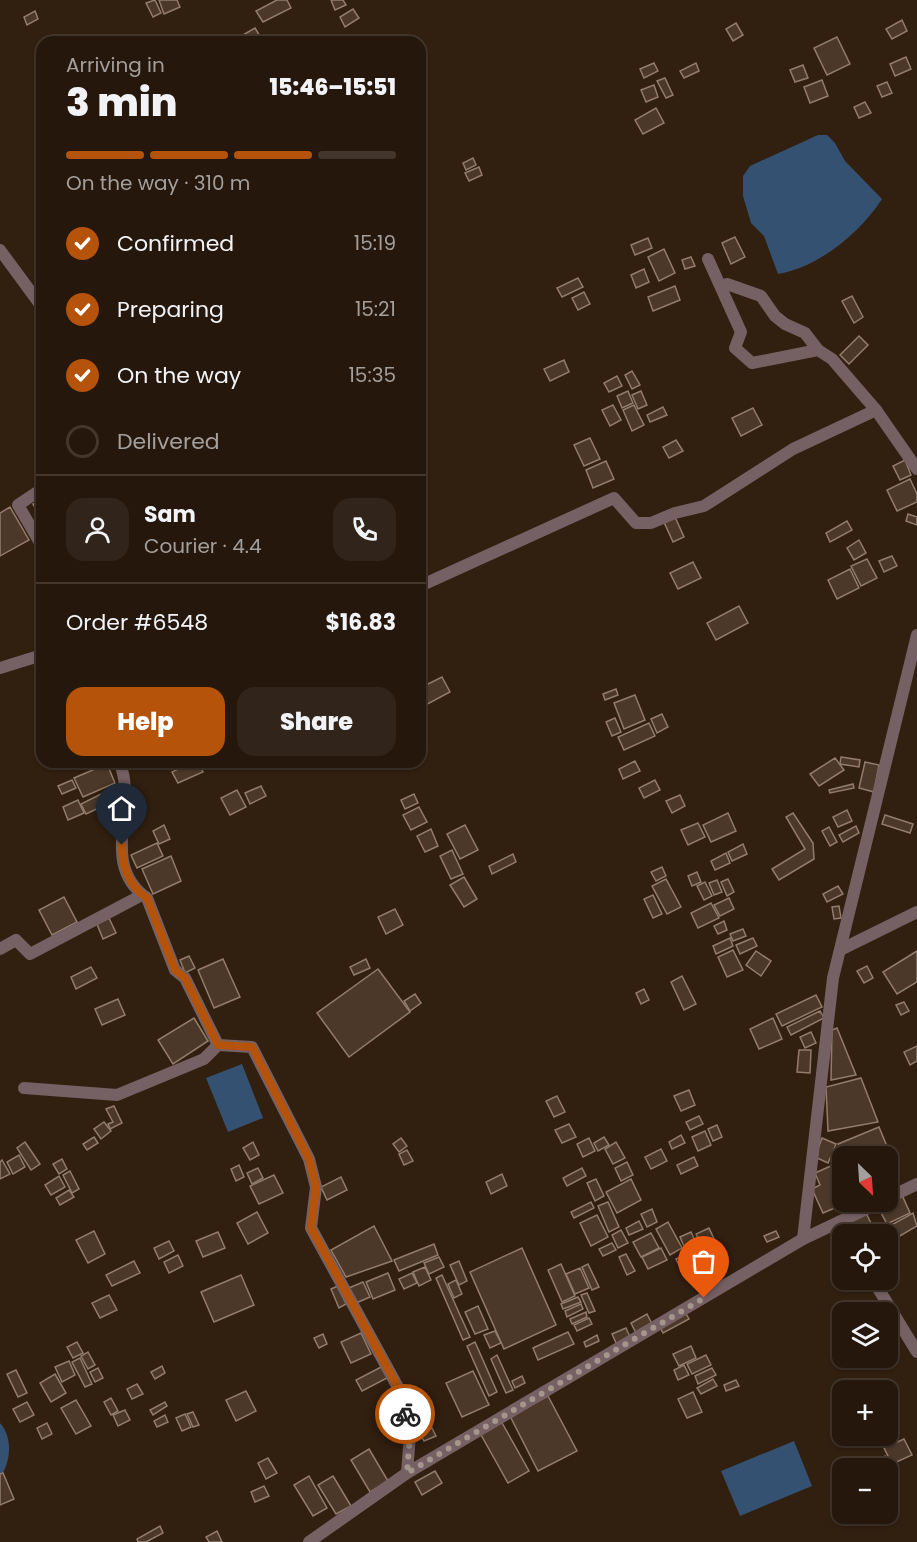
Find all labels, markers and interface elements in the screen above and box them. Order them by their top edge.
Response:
text: Arriving in [66,51,165,79]
text: 15:46–15:51 [270,72,396,103]
text: 3 min [66,75,178,130]
text: On the way · 310 m [66,169,250,197]
icon: check [66,227,99,260]
text: Confirmed [117,228,234,259]
text: 15:19 [354,229,396,257]
icon: check [66,293,99,326]
text: Preparing [117,294,224,325]
text: 15:21 [355,295,396,323]
icon: check [66,359,99,392]
text: On the way [117,360,241,391]
text: 15:35 [348,361,396,389]
text: Delivered [117,426,220,457]
button: person [66,498,129,561]
button: phone [333,498,396,561]
text: Sam [144,499,196,530]
text: Courier · 4.4 [144,532,262,560]
text: Order #6548 [66,607,208,638]
text: $16.83 [325,607,396,638]
button: Help [66,687,225,756]
button: Share [237,687,396,756]
pin [96,783,147,845]
icon: home [105,792,138,825]
north arrow [832,1146,898,1212]
map controls [832,1146,898,1524]
button: locate [832,1224,898,1290]
pin [678,1236,729,1298]
icon: bag [687,1245,720,1278]
button: layers [832,1302,898,1368]
button: + [832,1380,898,1446]
courier [375,1384,435,1444]
icon: bike [389,1398,422,1431]
button: − [832,1458,898,1524]

